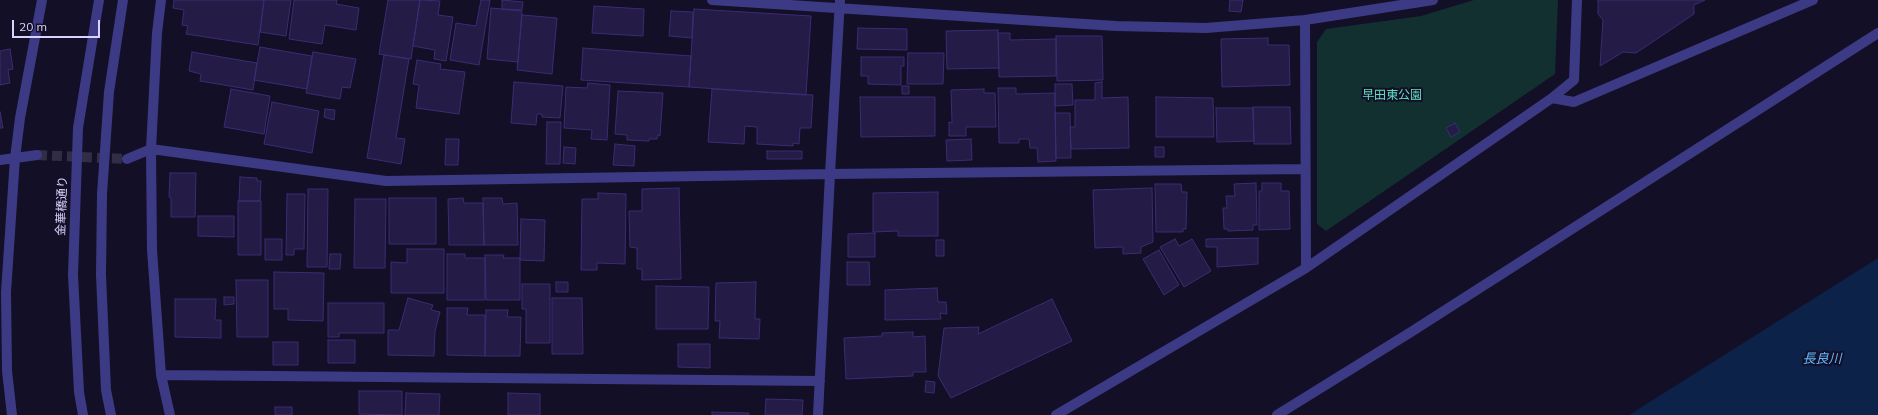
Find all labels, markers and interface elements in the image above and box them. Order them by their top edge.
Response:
scale bar [14,12,102,38]
text: 20 m [19,19,47,34]
park label: 早田東公園 [1362,88,1422,102]
street label: 金華橋通り [54,176,70,236]
water label: 長良川 [1803,351,1841,367]

